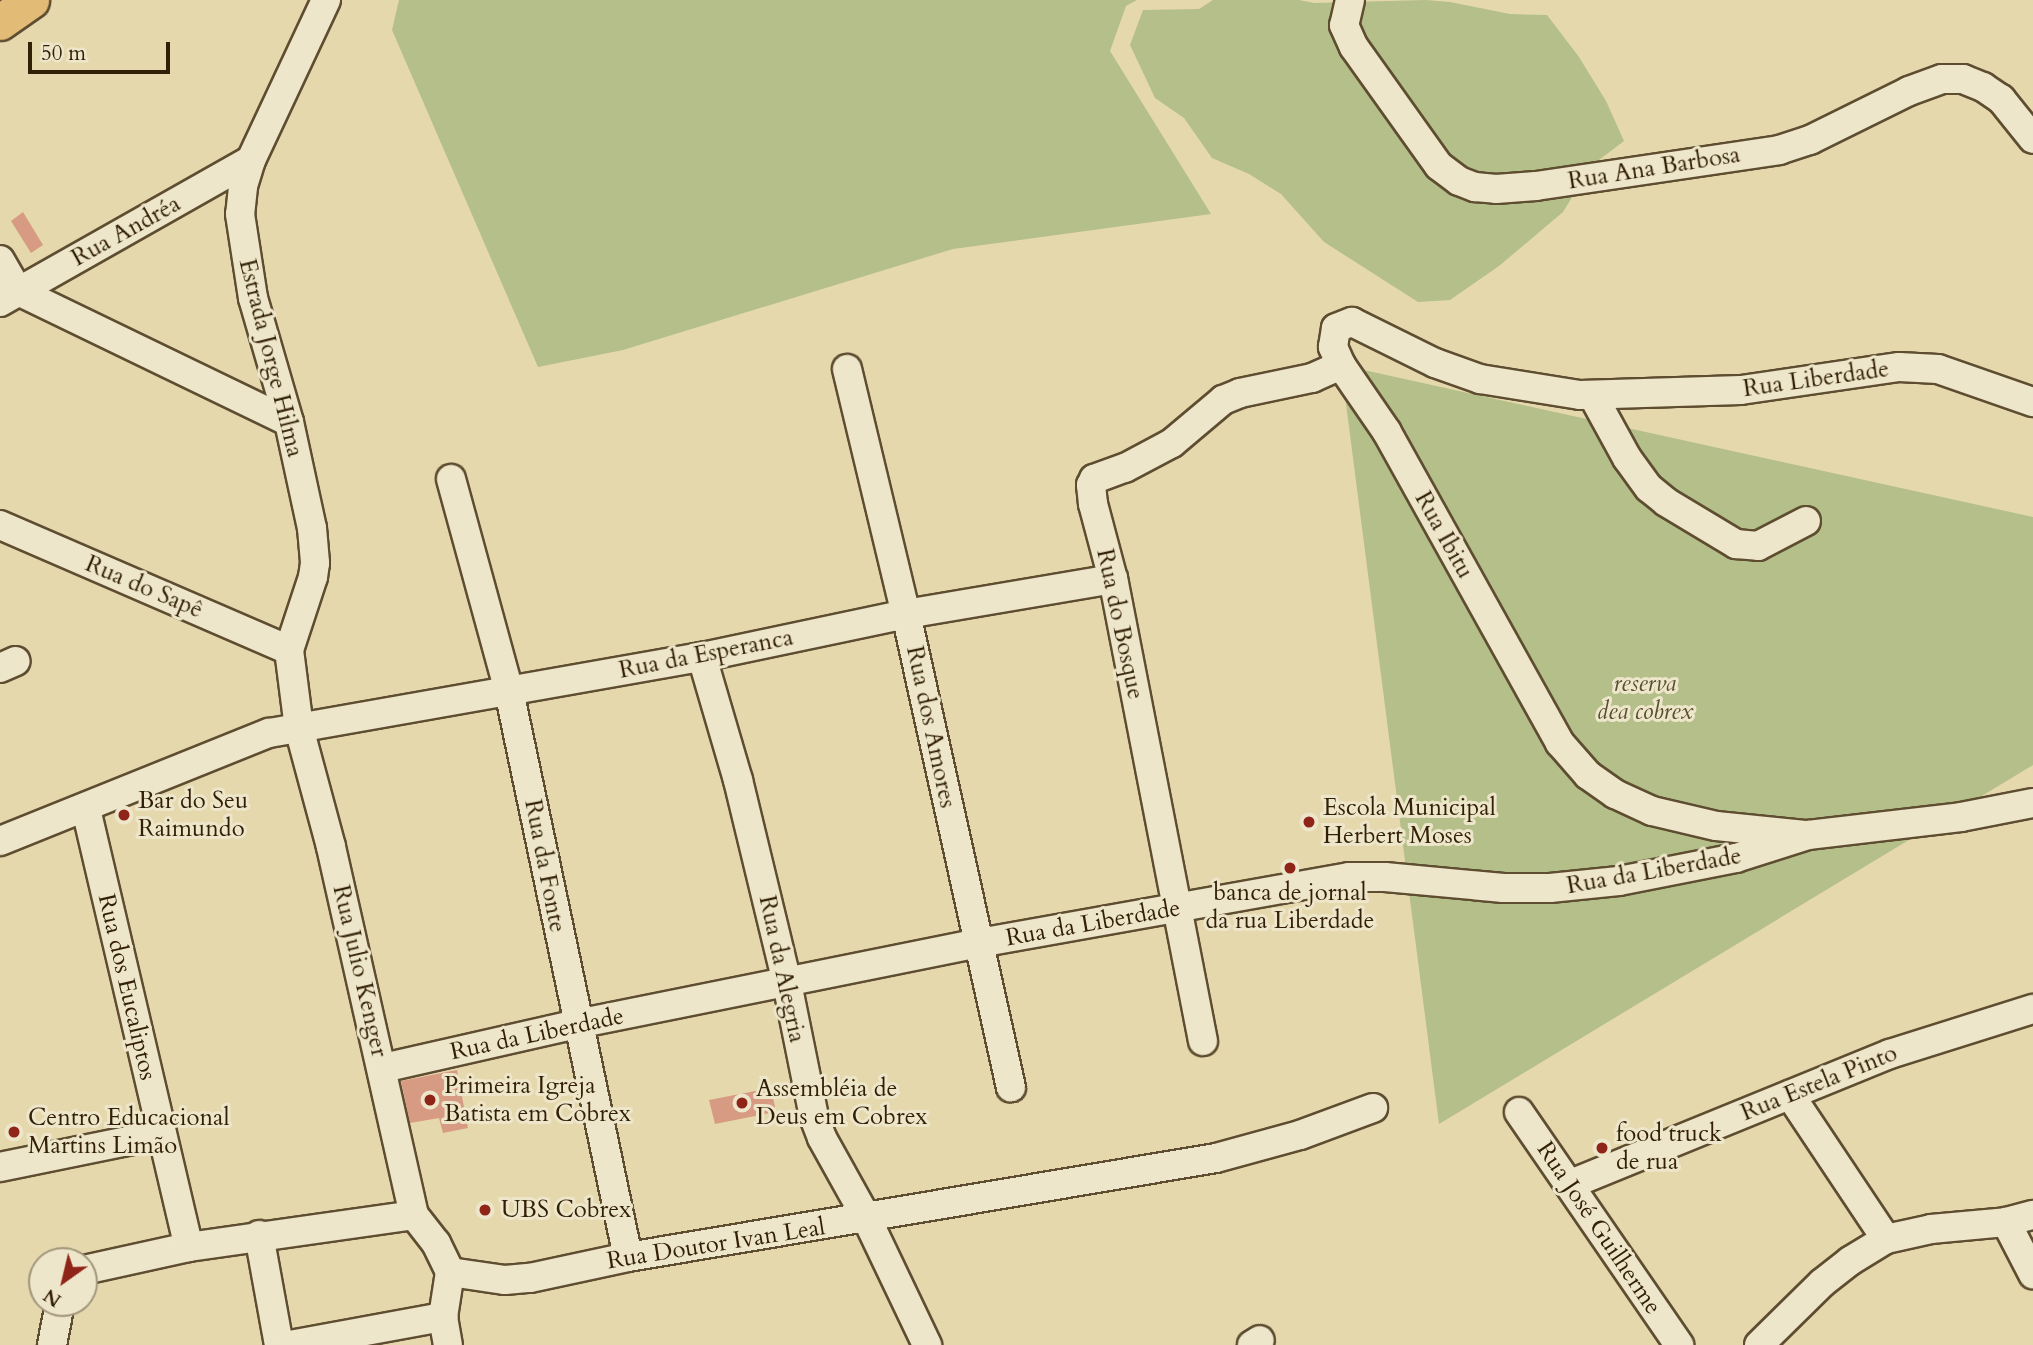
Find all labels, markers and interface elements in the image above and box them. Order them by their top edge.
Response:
scale bar [32,28,173,72]
text: 50 m [41,39,86,68]
street label: Rua Ana Barbosa [1566,140,1742,196]
street label: Rua Andréa [66,189,186,273]
street label: Estrada Jorge Hilma [232,256,310,460]
street label: Rua Liberdade [1741,354,1891,404]
street label: Rua Ibitu [1408,486,1480,584]
street label: Rua do Bosque [1090,546,1150,702]
street label: Rua do Sapê [81,549,207,625]
street label: Rua da Esperanca [616,623,796,685]
street label: Rua dos Amores [900,643,962,811]
park label: reserva dea cobrex [1597,670,1693,726]
place label: Bar do Seu Raimundo [138,787,248,843]
place label: Escola Municipal Herbert Moses [1323,794,1496,850]
street label: Rua da Fonte [518,797,572,935]
marker: Bar do Seu Raimundo [116,807,132,823]
marker: Escola Municipal Herbert Moses [1301,814,1317,830]
street label: Rua da Liberdade [1564,841,1744,901]
marker: banca de jornal da rua Liberdade [1282,860,1298,876]
place label: banca de jornal da rua Liberdade [1206,879,1374,935]
street label: Rua Julio Kenger [326,882,394,1060]
street label: Rua dos Eucaliptos [92,891,162,1083]
street label: Rua da Alegria [752,893,812,1045]
street label: Rua da Liberdade [1003,893,1183,953]
street label: Rua da Liberdade [448,1002,626,1066]
street label: Rua Estela Pinto [1737,1039,1901,1127]
place label: Primeira Igreja Batista em Cobrex [444,1072,631,1128]
place label: Assembléia de Deus em Cobrex [756,1075,927,1131]
marker: Primeira Igreja Batista em Cobrex [422,1092,438,1108]
marker: Assembléia de Deus em Cobrex [734,1095,750,1111]
place label: Centro Educacional Martins Limão [28,1104,230,1160]
place label: food truck de rua [1616,1120,1722,1176]
marker: Centro Educacional Martins Limão [6,1124,22,1140]
street label: Rua José Guilherme [1531,1136,1667,1320]
marker: food truck de rua [1594,1140,1610,1156]
place label: UBS Cobrex [501,1196,631,1224]
marker: UBS Cobrex [475,1200,495,1220]
street label: Rua Doutor Ivan Leal [605,1213,827,1275]
north arrow [28,1247,98,1317]
text: N [38,1282,66,1313]

